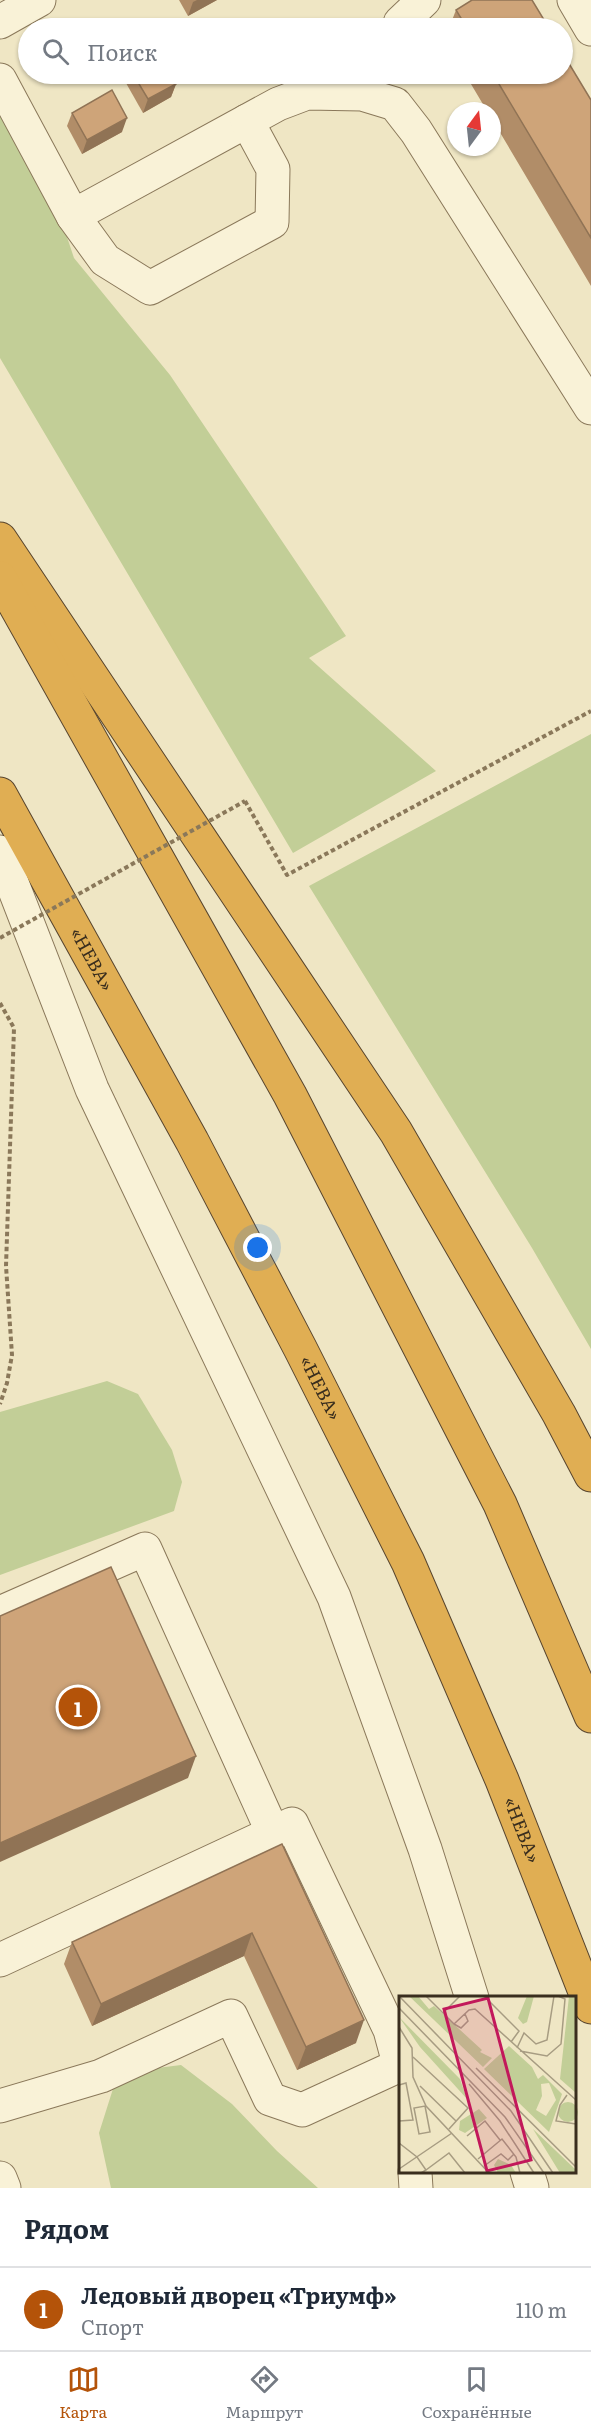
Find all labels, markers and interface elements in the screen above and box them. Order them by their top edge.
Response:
search box [18,18,573,84]
icon: search [39,35,72,68]
text: Поиск [87,35,157,68]
north arrow [447,102,501,156]
street label: «НЕВА» [64,922,121,996]
your location [243,1233,272,1262]
street label: «НЕВА» [294,1350,349,1424]
pin: 1 [58,1684,98,1730]
street label: «НЕВА» [498,1792,548,1867]
inset map [399,1996,576,2173]
text: Рядом [24,2208,109,2247]
text: Ледовый дворец «Триумф» [81,2278,396,2311]
text: 1 [39,2294,48,2324]
text: 110 m [516,2294,567,2324]
text: Спорт [81,2311,144,2341]
tab: Карта [59,2363,107,2423]
tab: Маршрут [226,2363,303,2423]
tab: Сохранённые [422,2363,532,2423]

